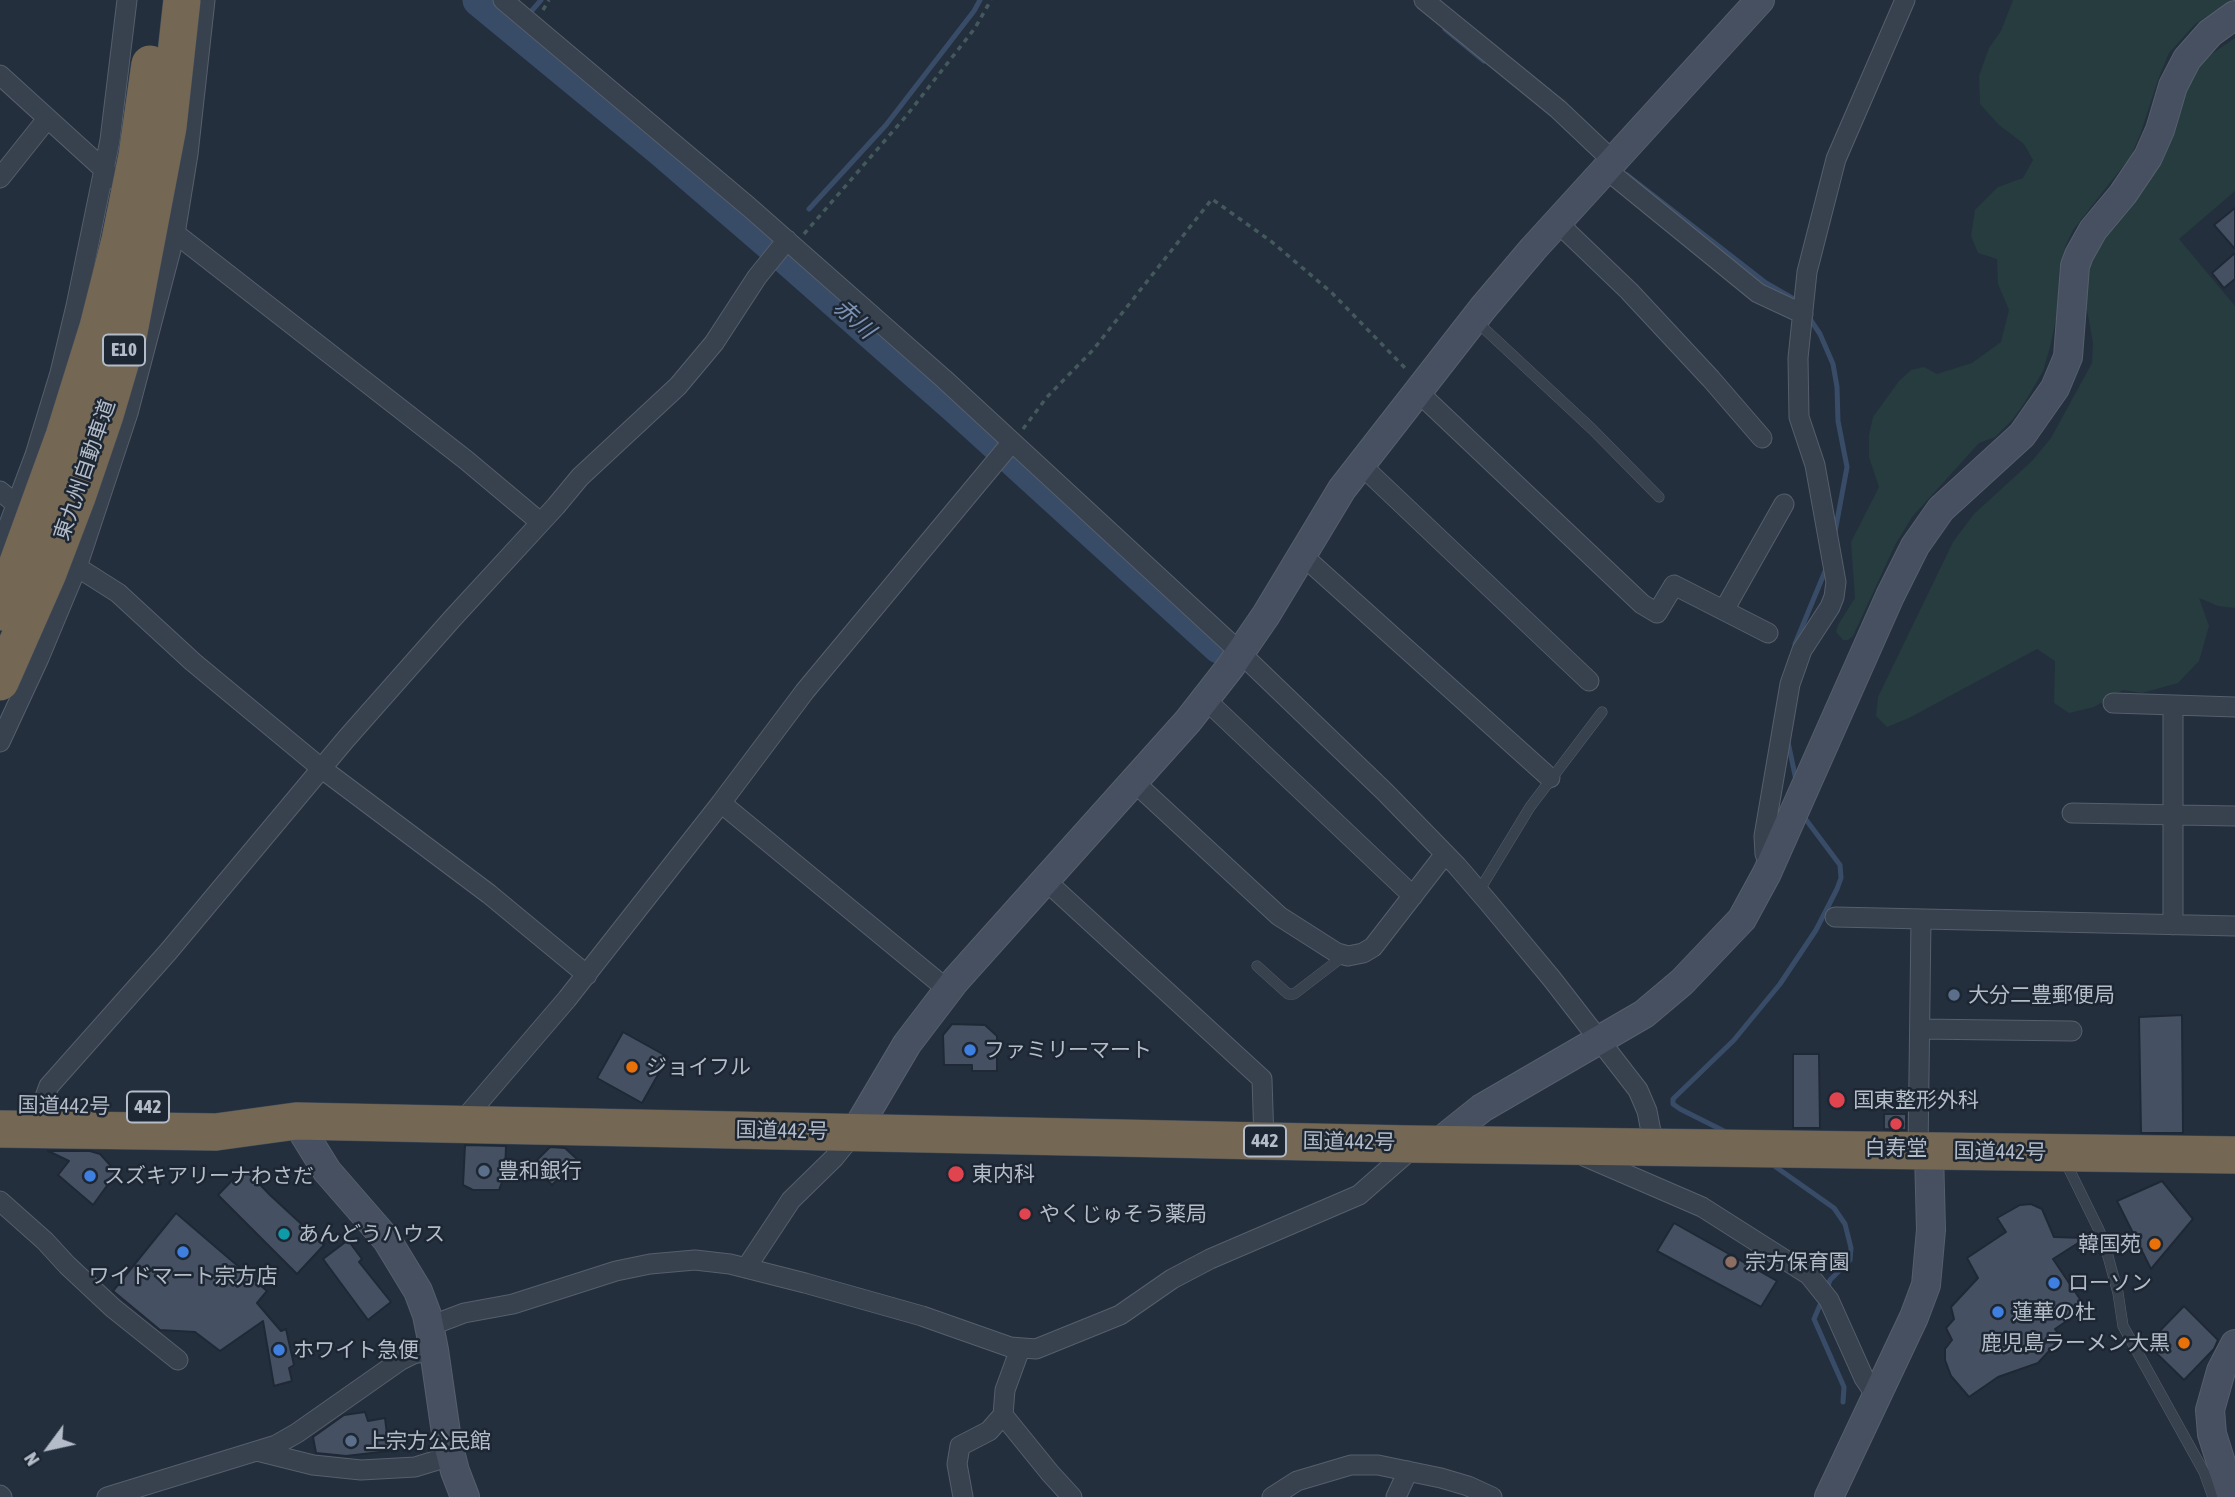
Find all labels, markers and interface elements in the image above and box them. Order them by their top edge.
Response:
water label: 赤川 [828,293,880,345]
road number: E10 [103,334,145,366]
street label: 東九州自動車道 [49,396,121,544]
place label: 大分二豊郵便局 [1968,982,2115,1008]
marker: 大分二豊郵便局 [1946,987,1962,1003]
place label: ファミリーマート [984,1037,1152,1063]
marker: ファミリーマート [962,1042,978,1058]
place label: ジョイフル [646,1054,751,1080]
marker: ジョイフル [624,1059,640,1075]
place label: 国東整形外科 [1853,1087,1979,1113]
marker: 国東整形外科 [1827,1090,1847,1110]
road number: 442 [127,1092,169,1122]
street label: 国道442号 [17,1093,111,1119]
marker: 白寿堂 [1888,1116,1904,1132]
street label: 国道442号 [735,1118,829,1144]
road number: 442 [1244,1126,1286,1156]
street label: 国道442号 [1302,1129,1396,1155]
place label: 白寿堂 [1865,1135,1927,1161]
street label: 国道442号 [1953,1139,2047,1165]
place label: 豊和銀行 [498,1158,582,1184]
place label: 東内科 [972,1161,1035,1187]
place label: スズキアリーナわさだ [104,1163,314,1189]
marker: 豊和銀行 [476,1163,492,1179]
marker: 東内科 [946,1164,966,1184]
marker: スズキアリーナわさだ [82,1168,98,1184]
place label: やくじゅそう薬局 [1039,1201,1207,1227]
marker: やくじゅそう薬局 [1017,1206,1033,1222]
place label: あんどうハウス [298,1221,445,1247]
marker: あんどうハウス [276,1226,292,1242]
place label: 韓国苑 [2078,1231,2141,1257]
marker: 韓国苑 [2147,1236,2163,1252]
marker: ワイドマート宗方店 [175,1244,191,1260]
place label: 宗方保育園 [1745,1249,1850,1275]
marker: 宗方保育園 [1723,1254,1739,1270]
place label: ワイドマート宗方店 [89,1263,277,1289]
place label: ローソン [2068,1270,2152,1296]
marker: ローソン [2046,1275,2062,1291]
place label: 蓮華の杜 [2012,1299,2096,1325]
marker: 蓮華の杜 [1990,1304,2006,1320]
place label: 鹿児島ラーメン大黒 [1981,1330,2170,1356]
marker: 鹿児島ラーメン大黒 [2176,1335,2192,1351]
place label: ホワイト急便 [293,1337,419,1363]
marker: ホワイト急便 [271,1342,287,1358]
north arrow [14,1413,84,1483]
place label: 上宗方公民館 [365,1428,491,1454]
marker: 上宗方公民館 [343,1433,359,1449]
text: N [19,1449,44,1470]

